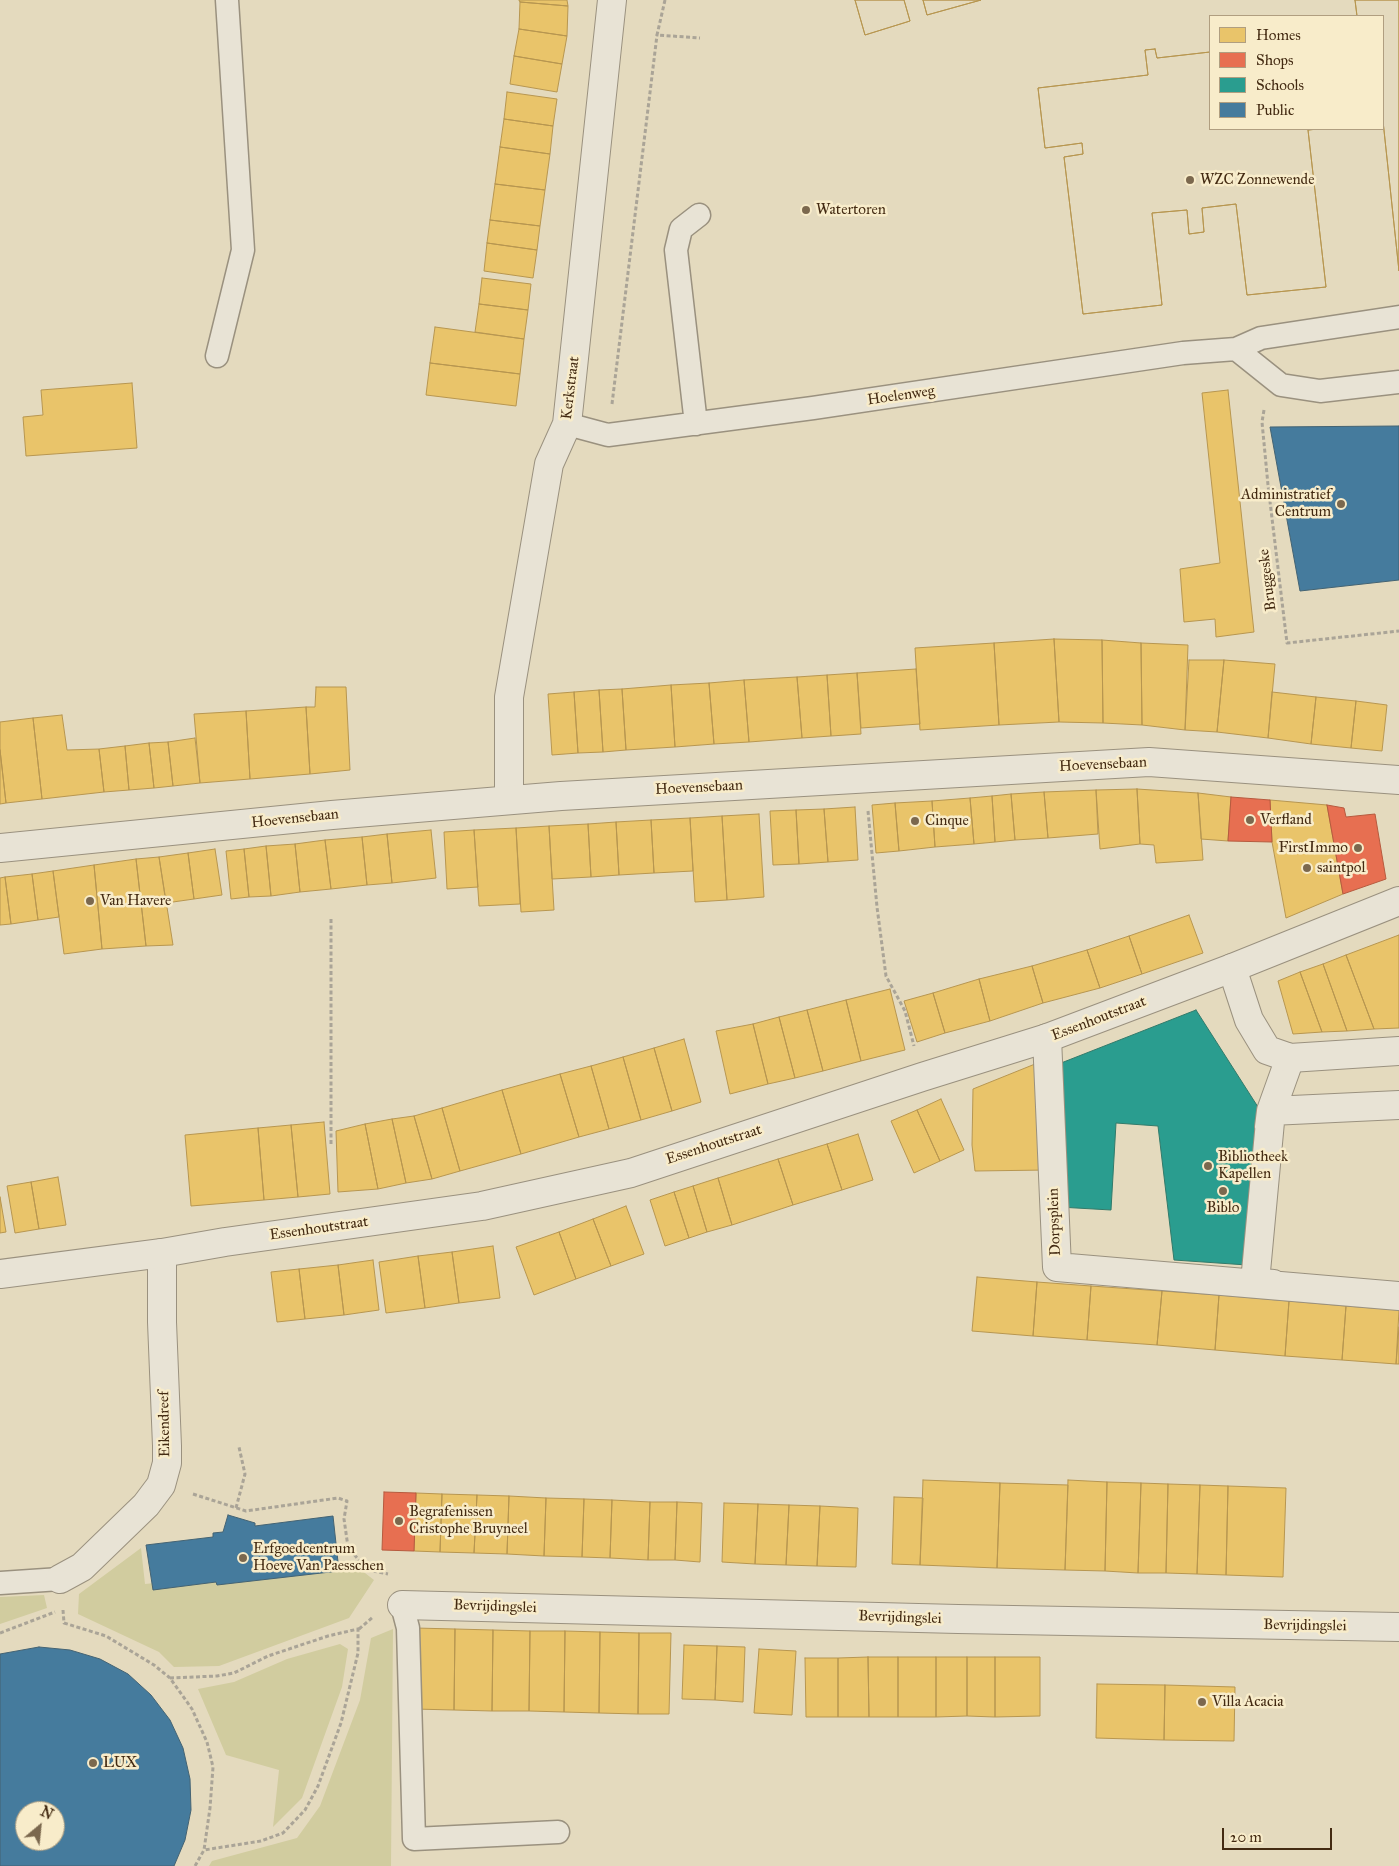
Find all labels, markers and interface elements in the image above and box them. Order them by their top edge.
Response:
legend [1209,15,1384,130]
text: Homes [1256,26,1301,44]
text: Shops [1256,51,1294,69]
text: Schools [1256,76,1304,94]
text: Public [1256,101,1294,119]
place label: WZC Zonnewende [1200,171,1314,189]
marker: WZC Zonnewende [1184,174,1196,186]
place label: Watertoren [816,201,886,219]
marker: Watertoren [800,204,812,216]
street label: Kerkstraat [558,355,584,421]
street label: Hoelenweg [866,382,936,410]
place label: Administratief Centrum [1241,486,1331,521]
marker: Administratief Centrum [1335,498,1347,510]
street label: Bruggeske [1255,548,1281,612]
street label: Hoevensebaan [1059,754,1147,776]
street label: Hoevensebaan [655,777,743,799]
street label: Hoevensebaan [250,805,340,833]
place label: Verfland [1260,811,1312,829]
place label: Cinque [925,812,969,830]
marker: Verfland [1244,814,1256,826]
marker: Cinque [909,815,921,827]
place label: FirstImmo [1278,839,1348,857]
marker: FirstImmo [1352,842,1364,854]
place label: saintpol [1317,859,1365,877]
marker: saintpol [1301,862,1313,874]
place label: Van Havere [100,892,171,910]
marker: Van Havere [84,895,96,907]
street label: Essenhoutstraat [1049,993,1149,1045]
street label: Essenhoutstraat [664,1121,764,1169]
place label: Bibliotheek Kapellen [1218,1148,1288,1183]
marker: Bibliotheek Kapellen [1202,1160,1214,1172]
marker: Biblo [1217,1185,1229,1197]
street label: Dorpsplein [1045,1188,1065,1256]
place label: Biblo [1207,1199,1239,1217]
street label: Essenhoutstraat [268,1213,370,1245]
street label: Eikendreef [155,1391,175,1457]
place label: Begrafenissen Cristophe Bruyneel [409,1503,528,1538]
marker: Begrafenissen Cristophe Bruyneel [393,1515,405,1527]
place label: Erfgoedcentrum Hoeve Van Paesschen [253,1540,384,1575]
marker: Erfgoedcentrum Hoeve Van Paesschen [237,1552,249,1564]
street label: Bevrijdingslei [453,1597,537,1617]
street label: Bevrijdingslei [858,1608,942,1628]
street label: Bevrijdingslei [1263,1616,1347,1636]
place label: Villa Acacia [1212,1693,1284,1711]
marker: Villa Acacia [1196,1696,1208,1708]
place label: LUX [103,1754,137,1772]
marker: LUX [87,1757,99,1769]
north arrow [15,1801,65,1851]
text: N [38,1803,56,1823]
scale bar [1224,1818,1334,1850]
text: 20 m [1230,1828,1262,1846]

